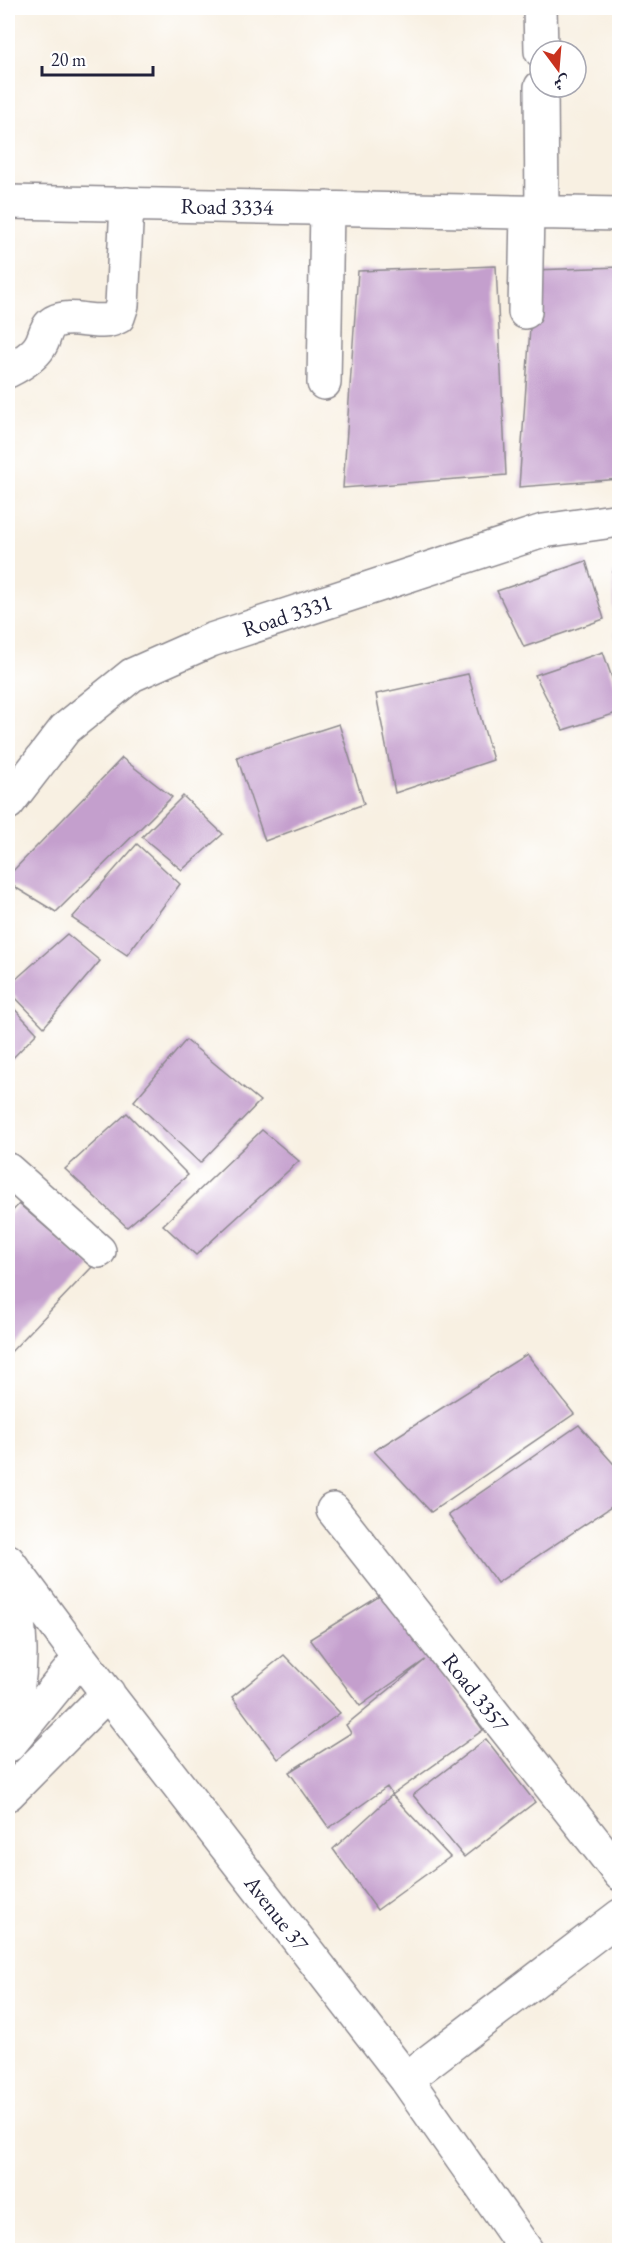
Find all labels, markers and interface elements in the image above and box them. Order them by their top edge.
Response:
scale bar [42,39,153,77]
north arrow [528,39,588,99]
text: 20 m [51,48,86,71]
text: ش [551,71,573,95]
street label: Road 3334 [180,191,274,222]
street label: Road 3331 [239,587,336,644]
street label: Road 3357 [436,1647,516,1738]
street label: Avenue 37 [237,1869,316,1958]

